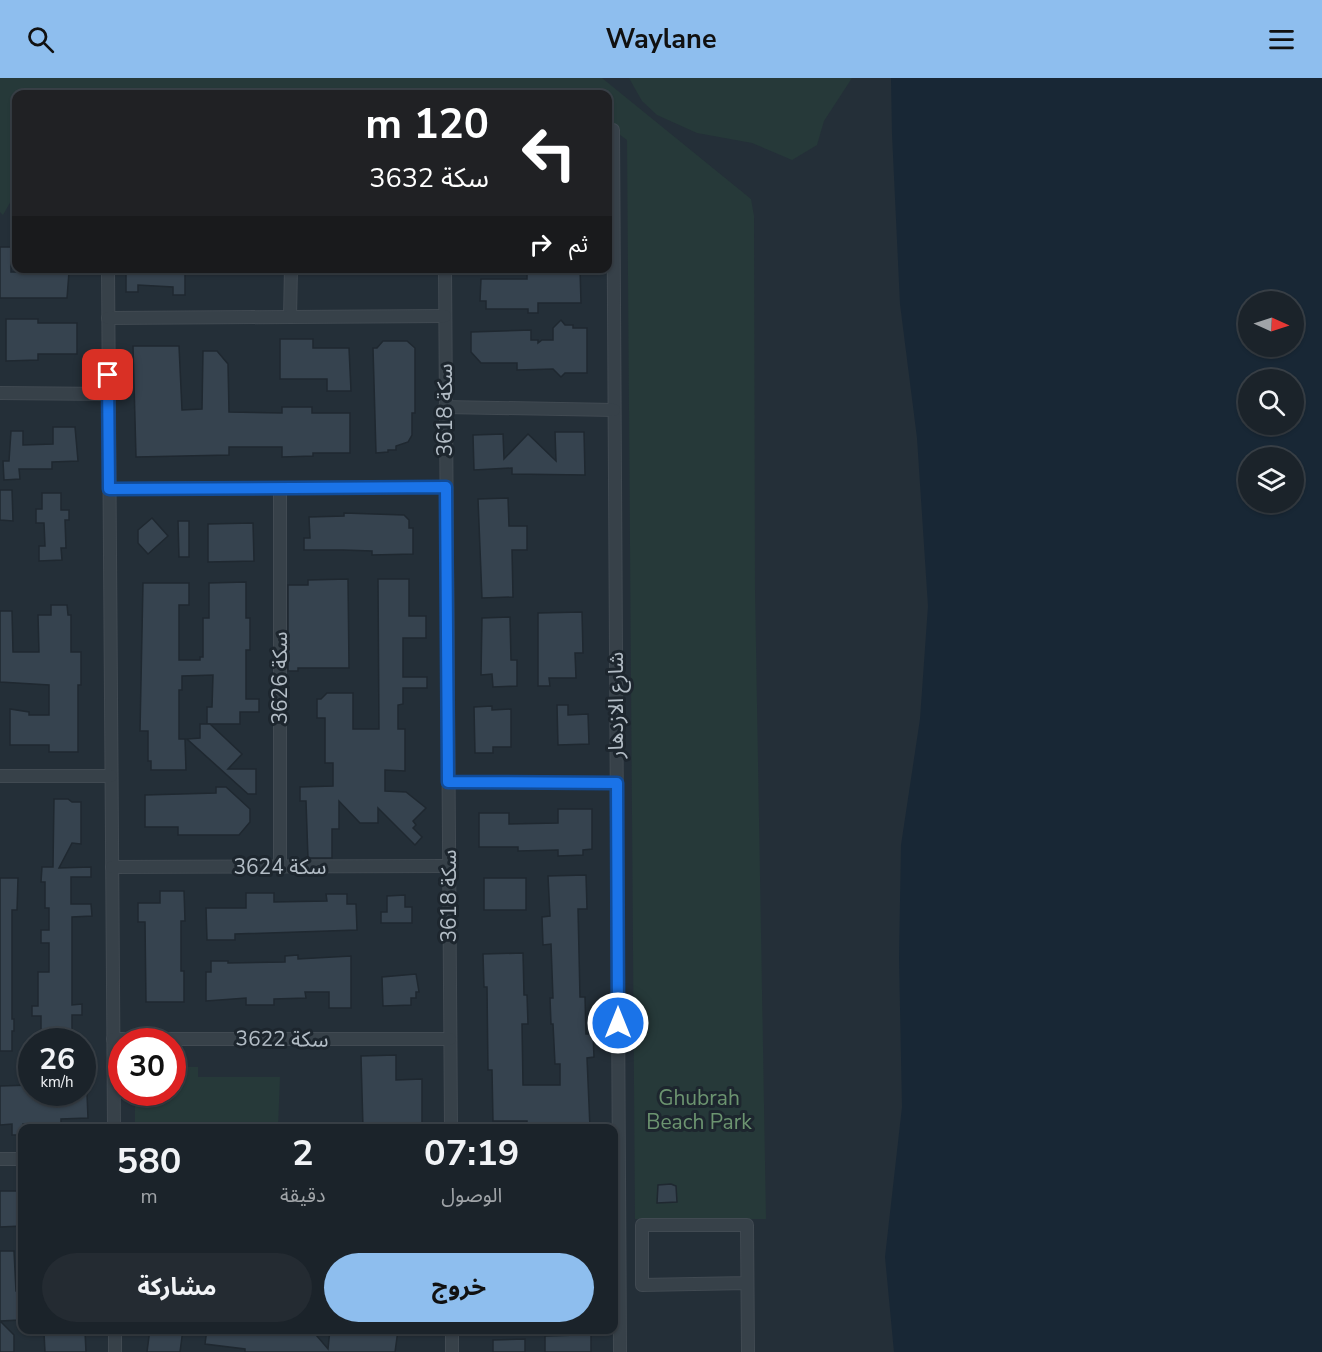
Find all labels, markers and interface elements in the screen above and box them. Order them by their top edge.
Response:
text: Waylane [605,21,717,58]
icon: search [24,23,57,56]
icon: menu [1265,23,1298,56]
text: 120 m [365,96,489,153]
icon: left [510,114,588,192]
text: سكة 3632 [369,160,489,197]
icon: right [524,228,557,261]
text: ثم [569,230,588,260]
north arrow [1238,291,1304,357]
map controls [1238,291,1304,513]
pin [82,349,133,400]
icon: arrive [91,358,124,391]
street label: سكة 3618 [431,363,459,457]
button: search [1238,369,1304,435]
button: layers [1238,447,1304,513]
street label: سكة 3626 [266,631,294,725]
street label: شارع الازدهار [602,652,631,759]
street label: سكة 3618 [435,849,463,943]
street label: سكة 3624 [233,853,327,881]
position arrow [586,991,650,1055]
street label: سكة 3622 [235,1024,329,1054]
speed limit sign: 30 [108,1028,186,1106]
text: 26 [39,1039,75,1080]
text: km/h [40,1072,74,1092]
park label: Ghubrah Beach Park [646,1084,752,1136]
text: 2 [292,1129,314,1178]
text: 07:19 [424,1129,519,1178]
text: 580 [117,1137,181,1186]
text: دقيقة [280,1182,326,1209]
text: الوصول [441,1182,502,1209]
text: m [140,1183,158,1210]
button: مشاركة [42,1253,312,1322]
button: خروج [324,1253,594,1322]

